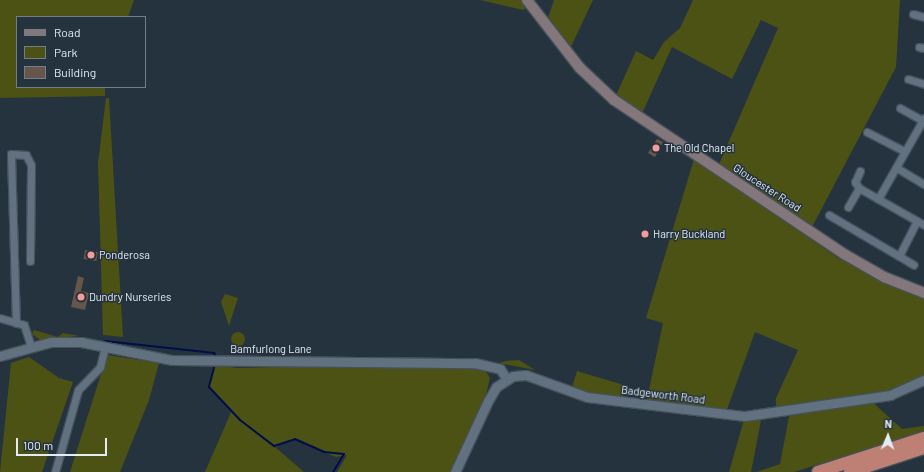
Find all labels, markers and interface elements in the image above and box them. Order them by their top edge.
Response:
legend [16,16,146,88]
text: Road [54,25,81,39]
text: Park [54,45,78,59]
text: Building [54,65,96,79]
place label: The Old Chapel [664,141,734,155]
marker: The Old Chapel [651,143,661,153]
street label: Gloucester Road [731,161,803,215]
place label: Harry Buckland [653,227,725,241]
marker: Harry Buckland [640,229,650,239]
place label: Ponderosa [99,248,150,262]
marker: Ponderosa [86,250,96,260]
place label: Dundry Nurseries [89,290,171,304]
marker: Dundry Nurseries [76,292,86,302]
street label: Bamfurlong Lane [230,342,312,356]
street label: Badgeworth Road [620,383,706,407]
north arrow [868,416,908,456]
text: N [885,417,892,430]
scale bar [18,430,109,456]
text: 100 m [23,438,53,452]

